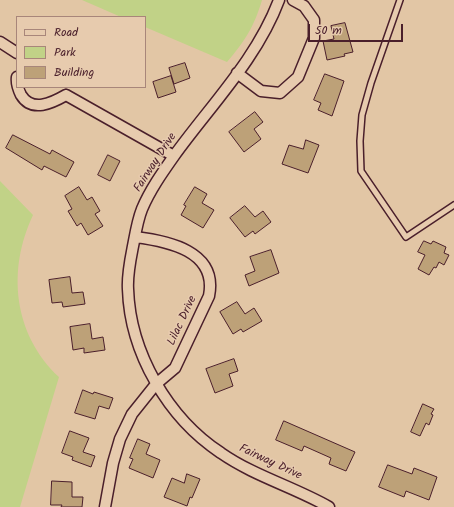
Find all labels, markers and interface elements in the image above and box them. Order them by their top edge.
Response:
legend [16,16,146,88]
scale bar [310,16,405,42]
text: 50 m [315,21,342,40]
text: Road [54,23,78,42]
text: Park [54,43,76,62]
text: Building [54,63,94,82]
street label: Fairway Drive [131,131,181,195]
street label: Lilac Drive [165,294,201,348]
street label: Fairway Drive [236,442,304,484]

